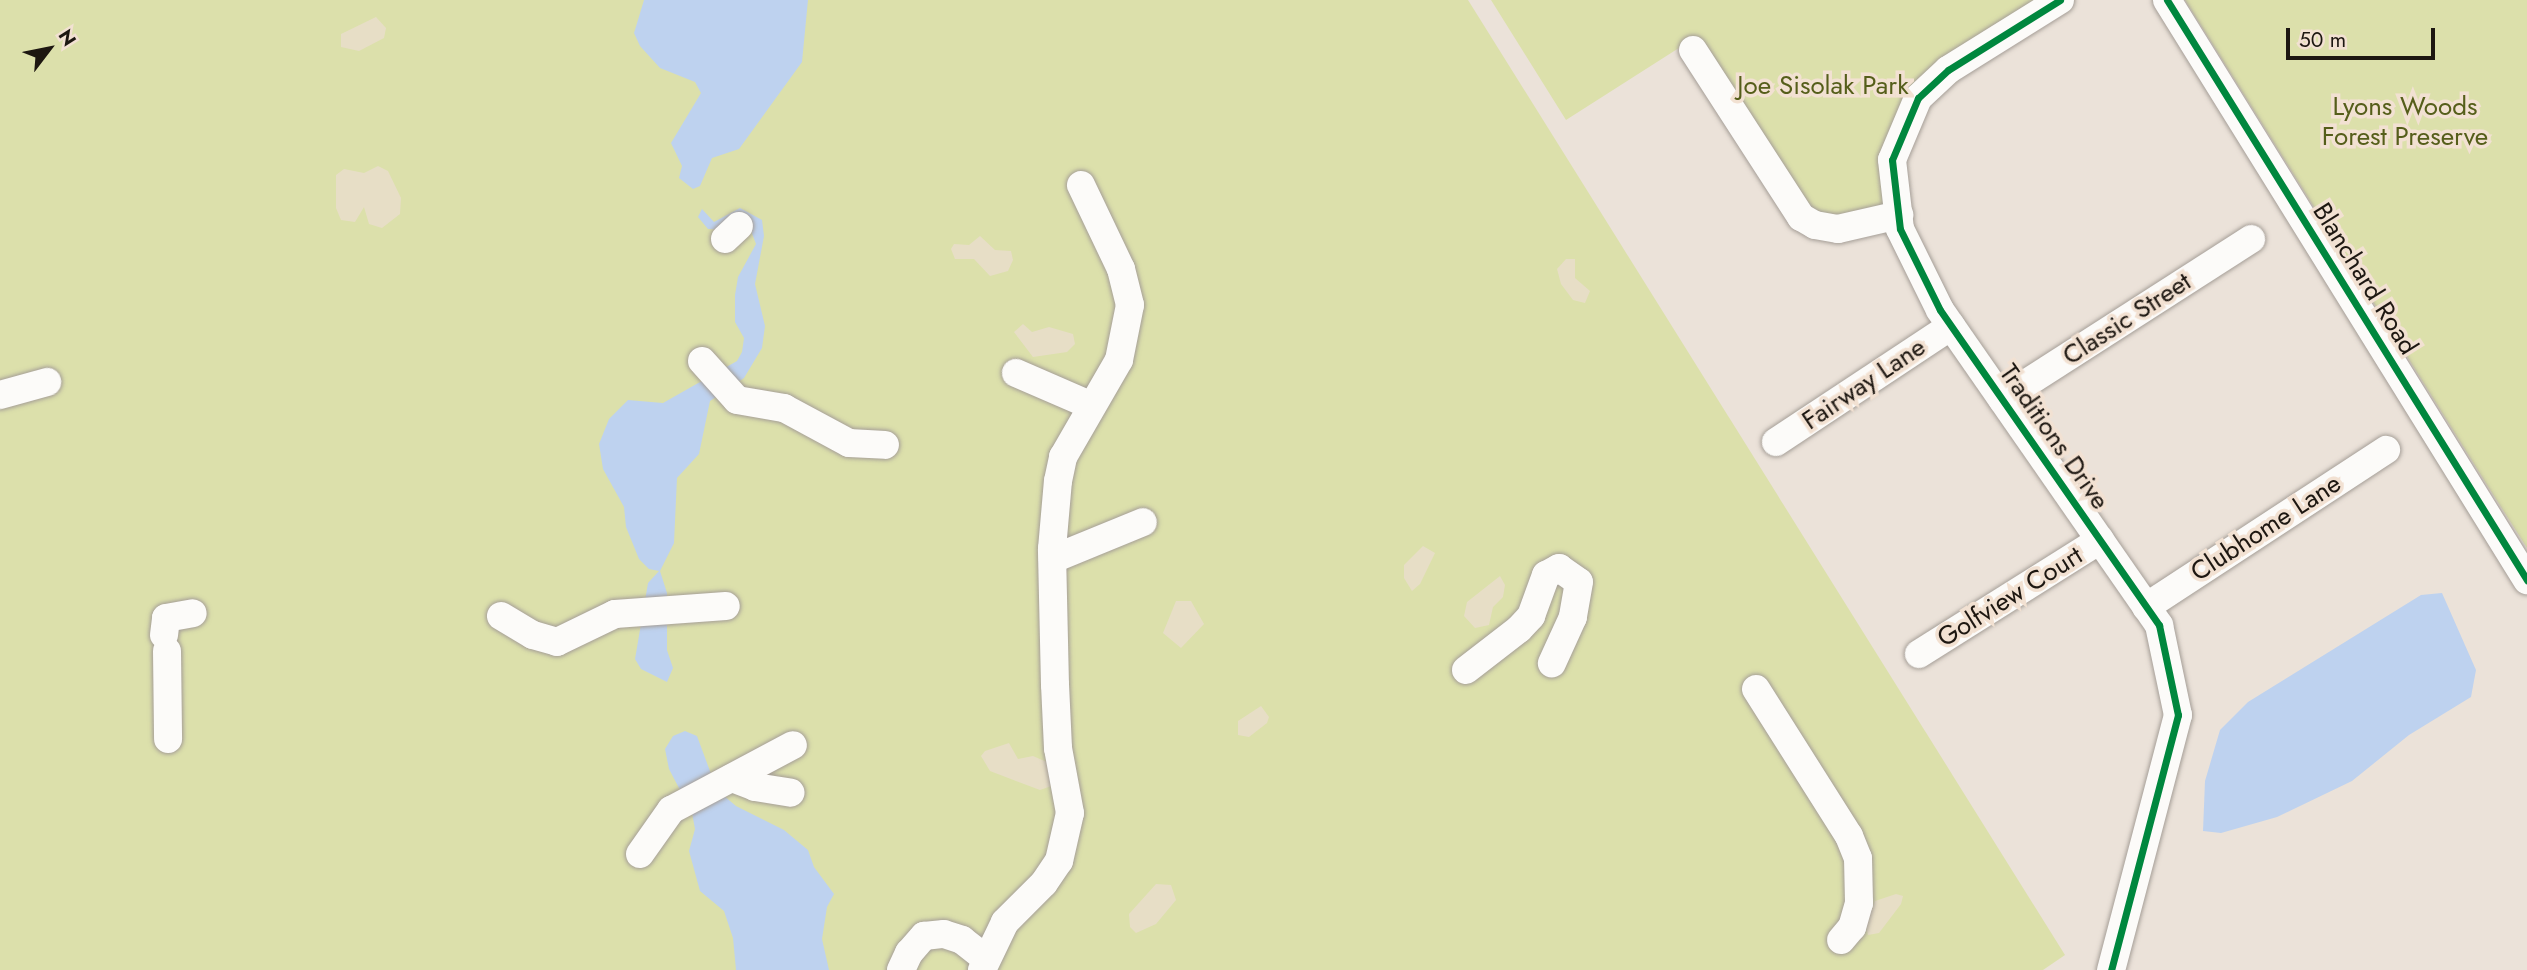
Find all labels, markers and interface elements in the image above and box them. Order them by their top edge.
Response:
north arrow [14,14,84,84]
scale bar [2289,14,2438,58]
text: N [52,24,83,51]
text: 50 m [2299,25,2346,55]
park label: Joe Sisolak Park [1737,70,1909,102]
park label: Lyons Woods Forest Preserve [2322,91,2488,152]
street label: Blanchard Road [2306,197,2424,361]
street label: Classic Street [2057,266,2197,372]
street label: Fairway Lane [1797,331,1931,437]
street label: Traditions Drive [1992,358,2116,516]
street label: Clubhome Lane [2185,468,2347,588]
street label: Golfview Court [1932,540,2088,654]

